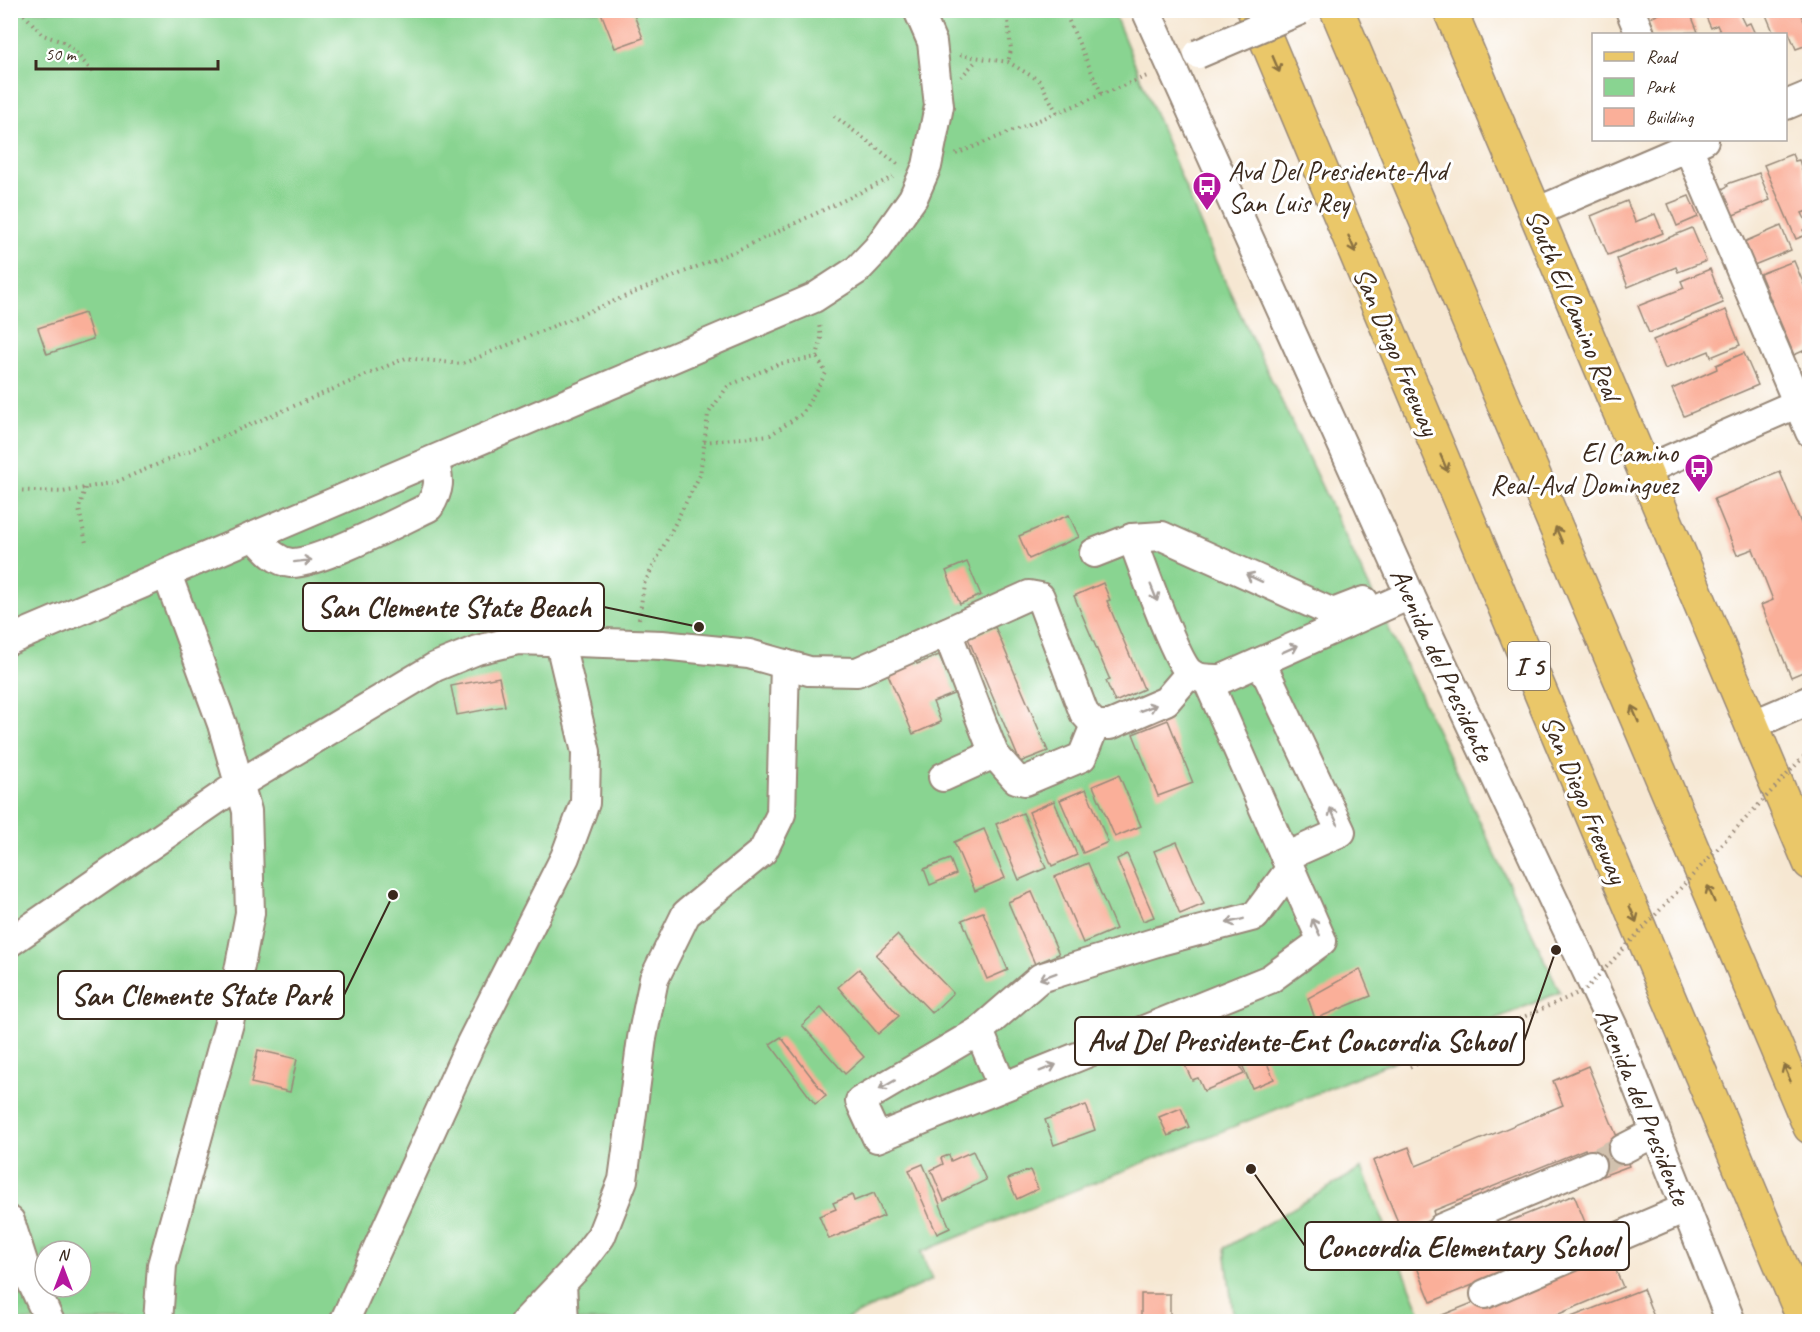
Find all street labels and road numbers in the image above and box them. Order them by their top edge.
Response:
street label: South El Camino Real [1518,203,1632,410]
street label: San Diego Freeway [1345,262,1449,443]
street label: Avenida del Presidente [1383,562,1503,768]
road number: I 5 [1508,642,1550,690]
street label: San Diego Freeway [1533,710,1637,891]
street label: Avenida del Presidente [1588,1003,1700,1211]

